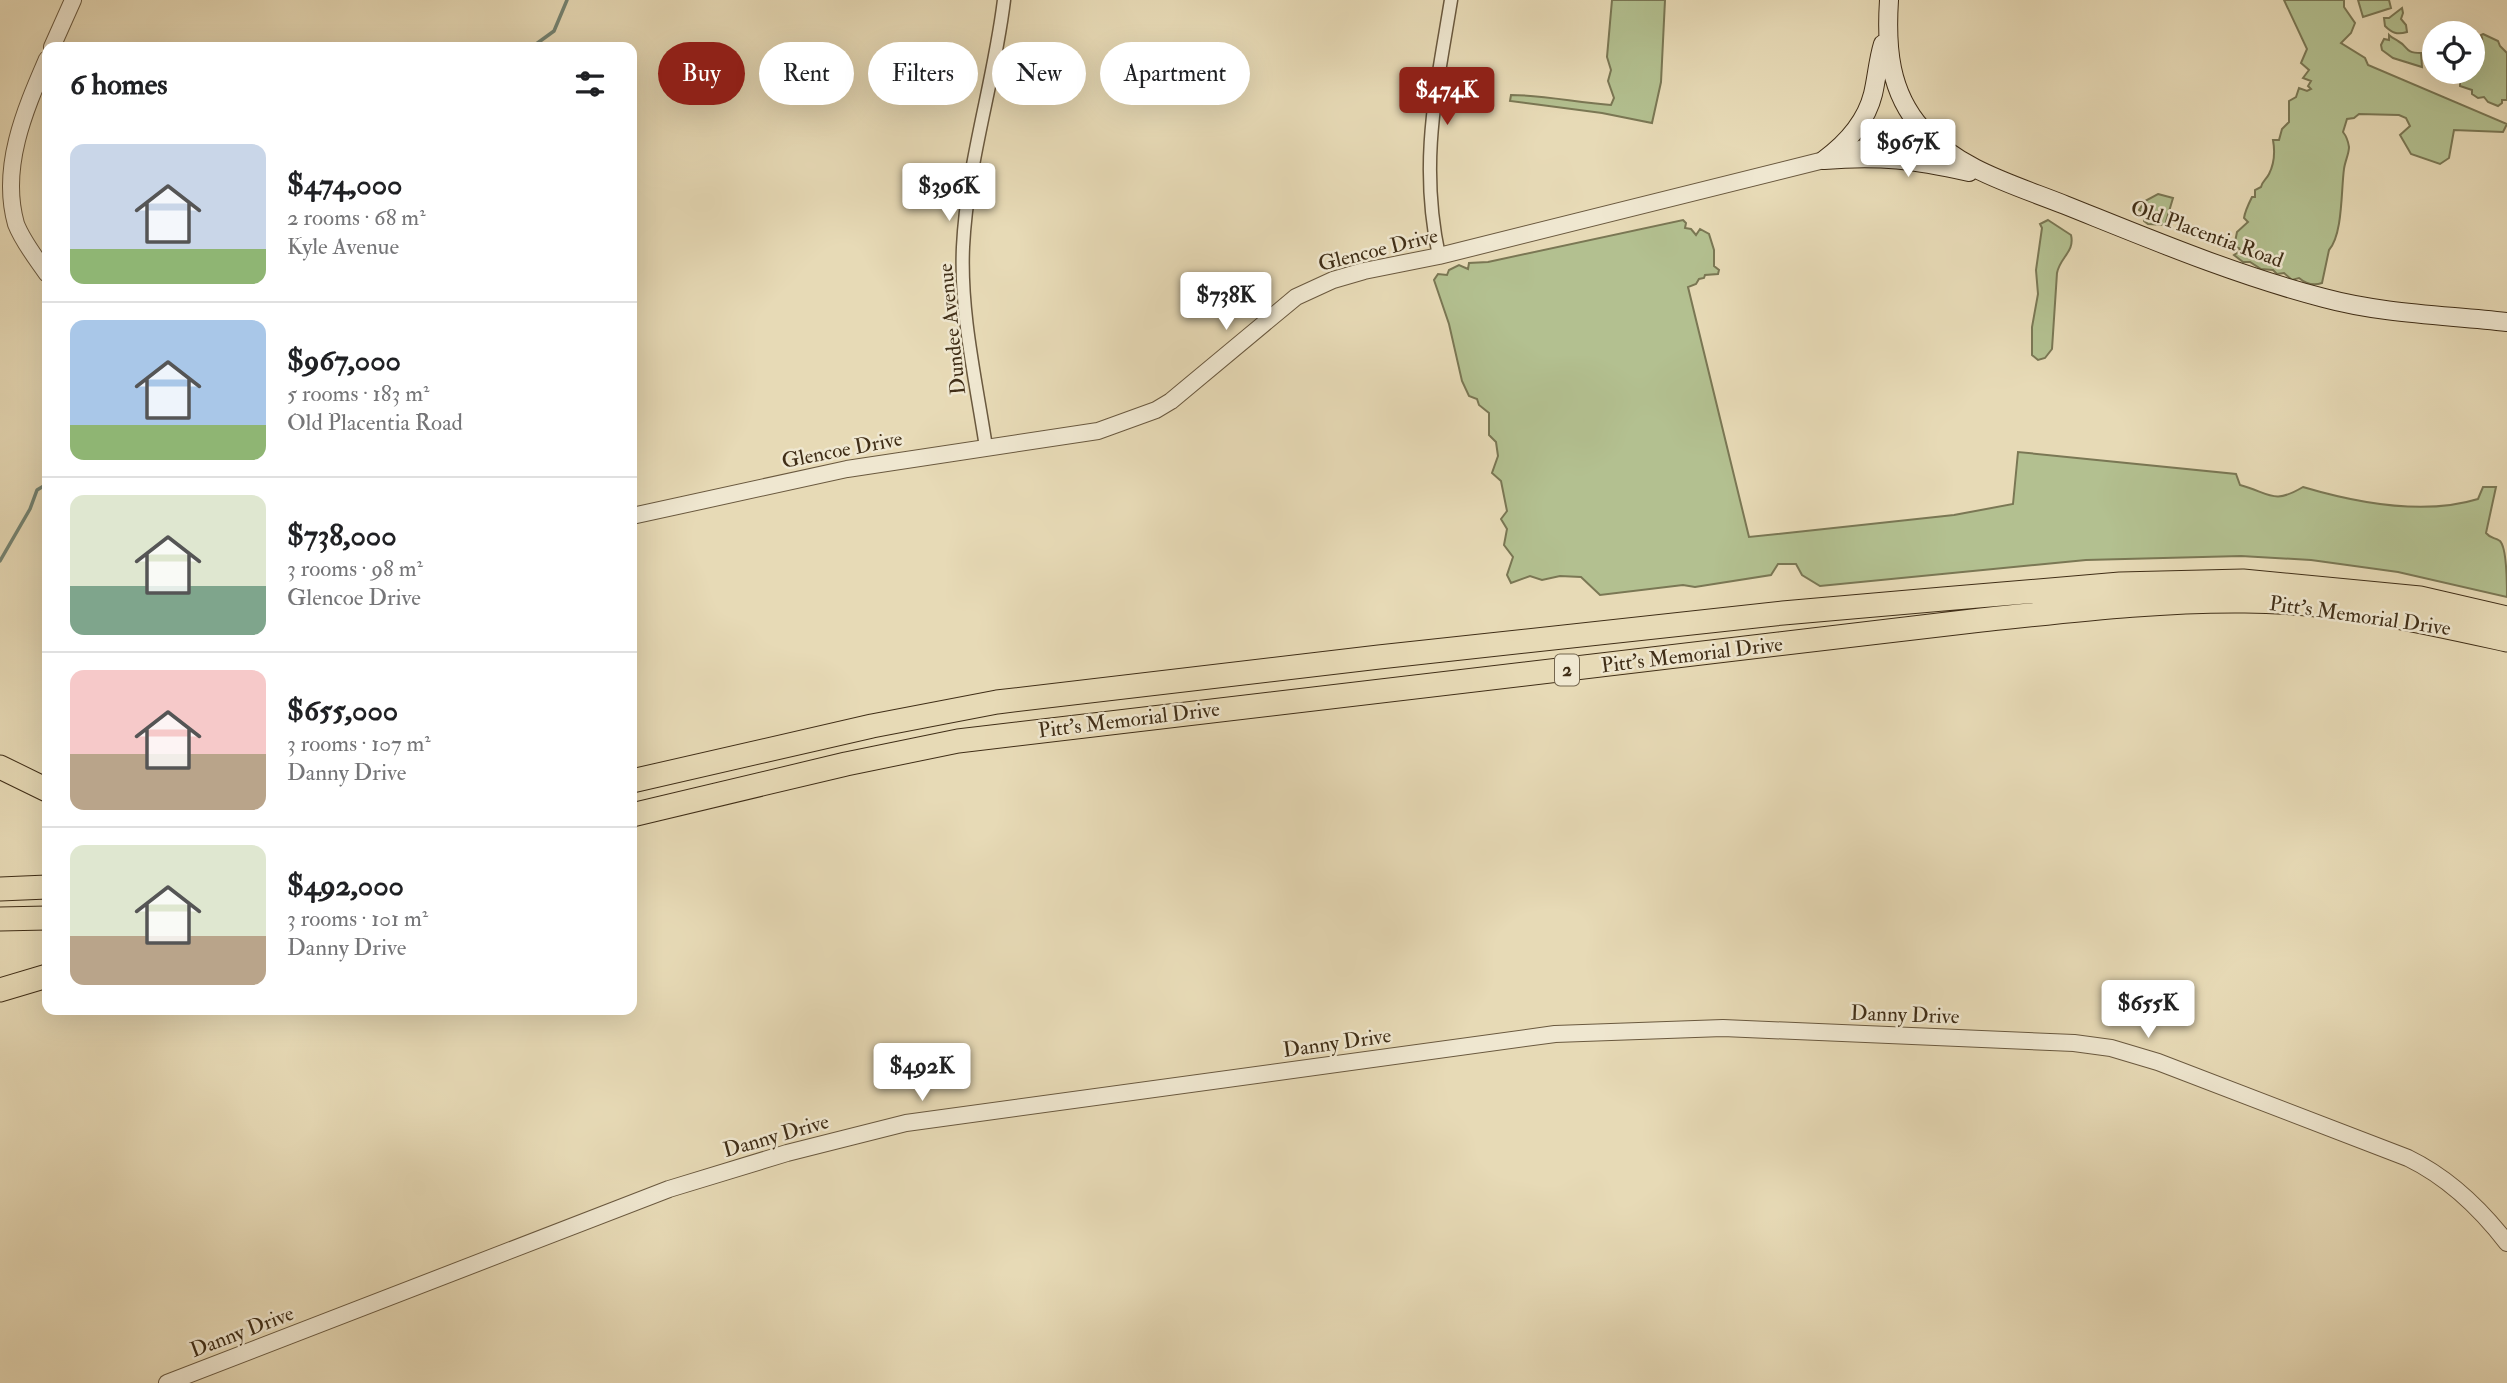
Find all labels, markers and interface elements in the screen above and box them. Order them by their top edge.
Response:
map controls [2422,21,2485,84]
button: locate [2422,21,2485,84]
chip: Buy [658,42,745,105]
chip: Rent [759,42,854,105]
chip: Filters [868,42,978,105]
chip: New [992,42,1086,105]
chip: Apartment [1100,42,1250,105]
icon: filters [571,65,609,103]
text: 6 homes [70,66,168,103]
pin: $474K [1398,68,1496,127]
text: $474K [1415,75,1479,104]
pin: $967K [1859,120,1957,179]
text: $967K [1876,127,1940,156]
pin: $396K [900,164,998,223]
text: $474,000 [287,166,403,203]
text: $396K [918,171,980,200]
icon: home [126,172,210,256]
street label: Old Placentia Road [2127,194,2288,274]
text: 2 rooms · 68 m² [287,203,426,232]
street label: Glencoe Drive [1315,222,1441,278]
text: Kyle Avenue [287,232,399,261]
street label: Dundee Avenue [932,262,972,396]
pin: $738K [1177,272,1275,332]
text: $738K [1196,280,1256,309]
text: $967,000 [287,342,401,379]
icon: home [126,348,210,432]
text: 5 rooms · 183 m² [287,379,430,408]
text: Old Placentia Road [287,408,463,437]
street label: Glencoe Drive [779,425,905,475]
text: $738,000 [287,517,397,554]
icon: home [126,523,210,607]
text: 3 rooms · 98 m² [287,554,423,583]
text: Glencoe Drive [287,583,421,612]
street label: Pitt's Memorial Drive [2268,590,2453,642]
street label: Pitt's Memorial Drive [1600,630,1785,680]
road number: 2 [1555,654,1579,685]
text: $655,000 [287,692,398,729]
street label: Pitt's Memorial Drive [1037,695,1222,745]
icon: home [126,698,210,782]
text: 3 rooms · 107 m² [287,729,431,758]
text: Danny Drive [287,758,406,787]
text: $492,000 [287,867,404,904]
icon: home [126,873,210,957]
text: 3 rooms · 101 m² [287,904,428,933]
text: Danny Drive [287,933,406,962]
pin: $655K [2099,981,2197,1040]
text: $655K [2118,988,2178,1017]
street label: Danny Drive [1850,1000,1960,1030]
street label: Danny Drive [1281,1022,1393,1064]
pin: $492K [873,1044,971,1103]
text: $492K [890,1051,954,1080]
street label: Danny Drive [720,1108,832,1164]
street label: Danny Drive [186,1300,298,1364]

